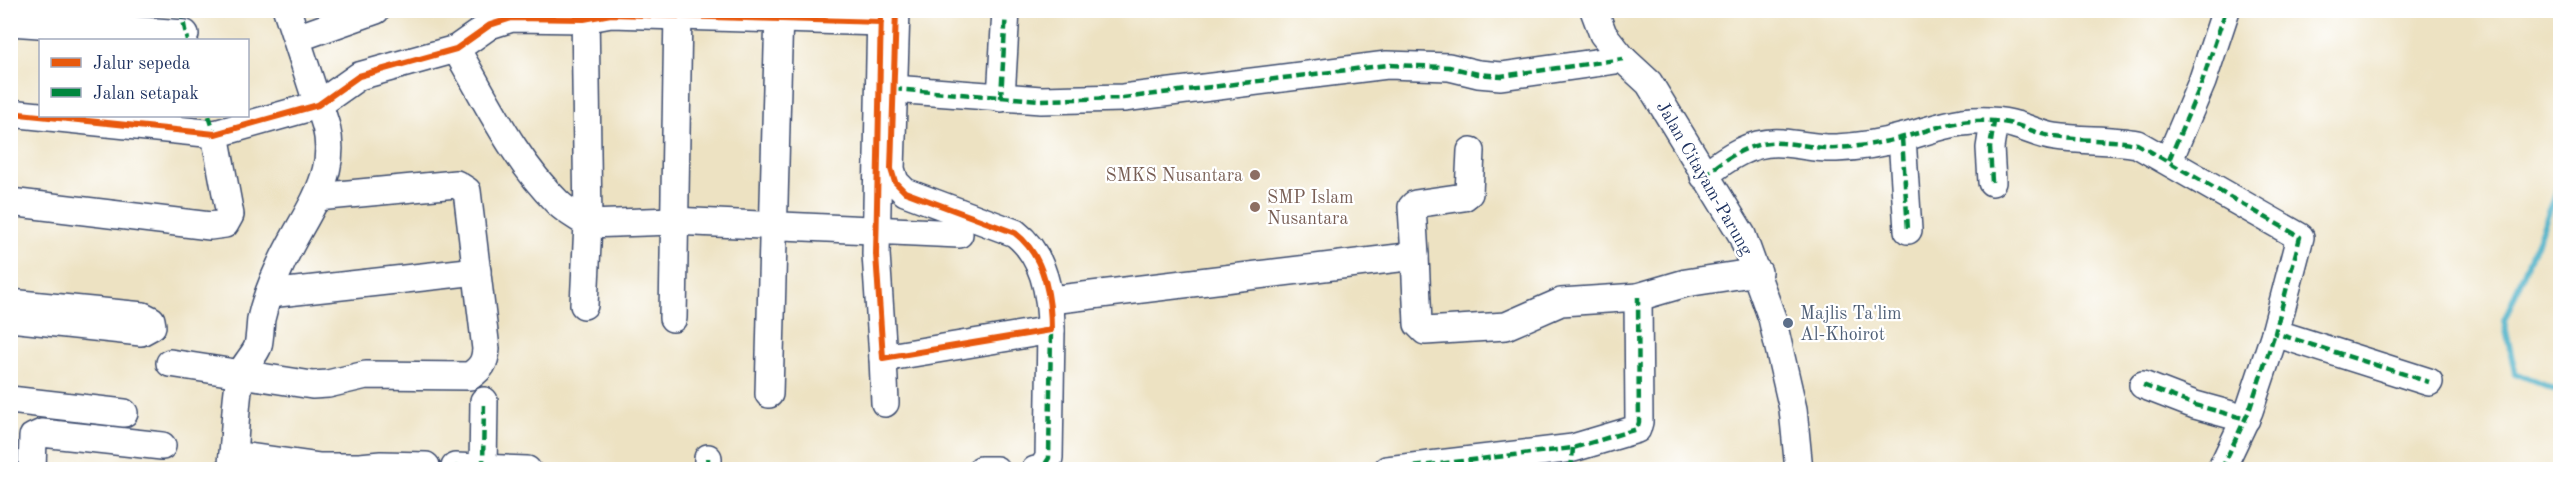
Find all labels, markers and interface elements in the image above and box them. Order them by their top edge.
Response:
legend [39,39,249,117]
text: Jalur sepeda [93,55,191,73]
text: Jalan setapak [93,85,199,103]
street label: Jalan Citayam-Parung [1653,98,1756,259]
place label: SMKS Nusantara [1106,167,1243,185]
marker: SMKS Nusantara [1248,168,1262,182]
place label: SMP Islam Nusantara [1267,189,1353,228]
marker: SMP Islam Nusantara [1248,200,1262,214]
place label: Majlis Ta'lim Al-Khoirot [1800,305,1901,344]
marker: Majlis Ta'lim Al-Khoirot [1781,316,1795,330]

